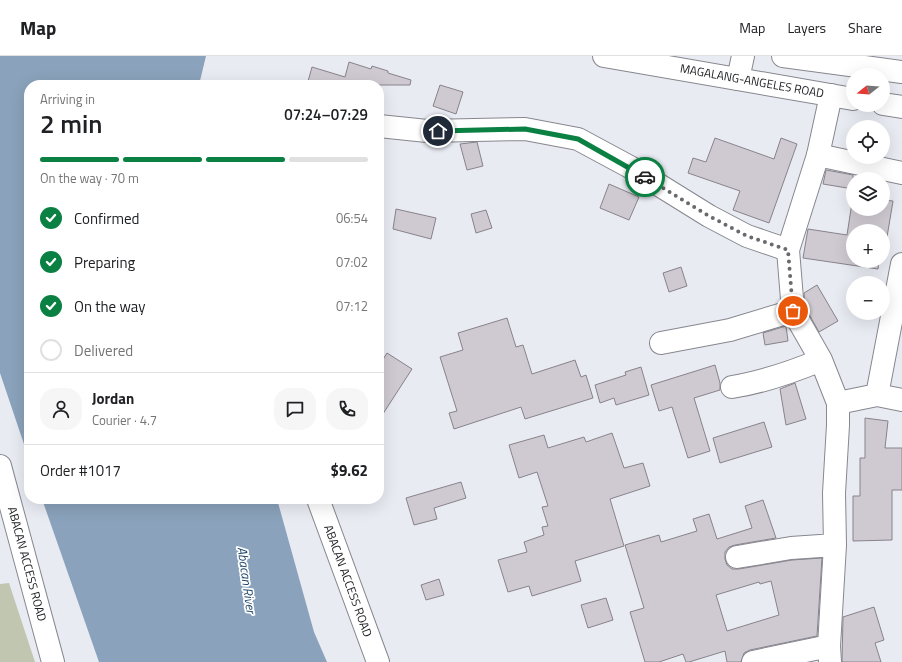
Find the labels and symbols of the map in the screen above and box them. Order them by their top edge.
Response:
street label: MAGALANG-ANGELES ROAD [679,58,826,103]
north arrow [846,68,890,112]
pin [421,114,455,148]
courier [625,157,665,197]
pin [776,294,810,328]
street label: ABACAN ACCESS ROAD [3,504,52,624]
street label: ABACAN ACCESS ROAD [319,522,378,640]
water label: Abacan River [232,545,262,616]

